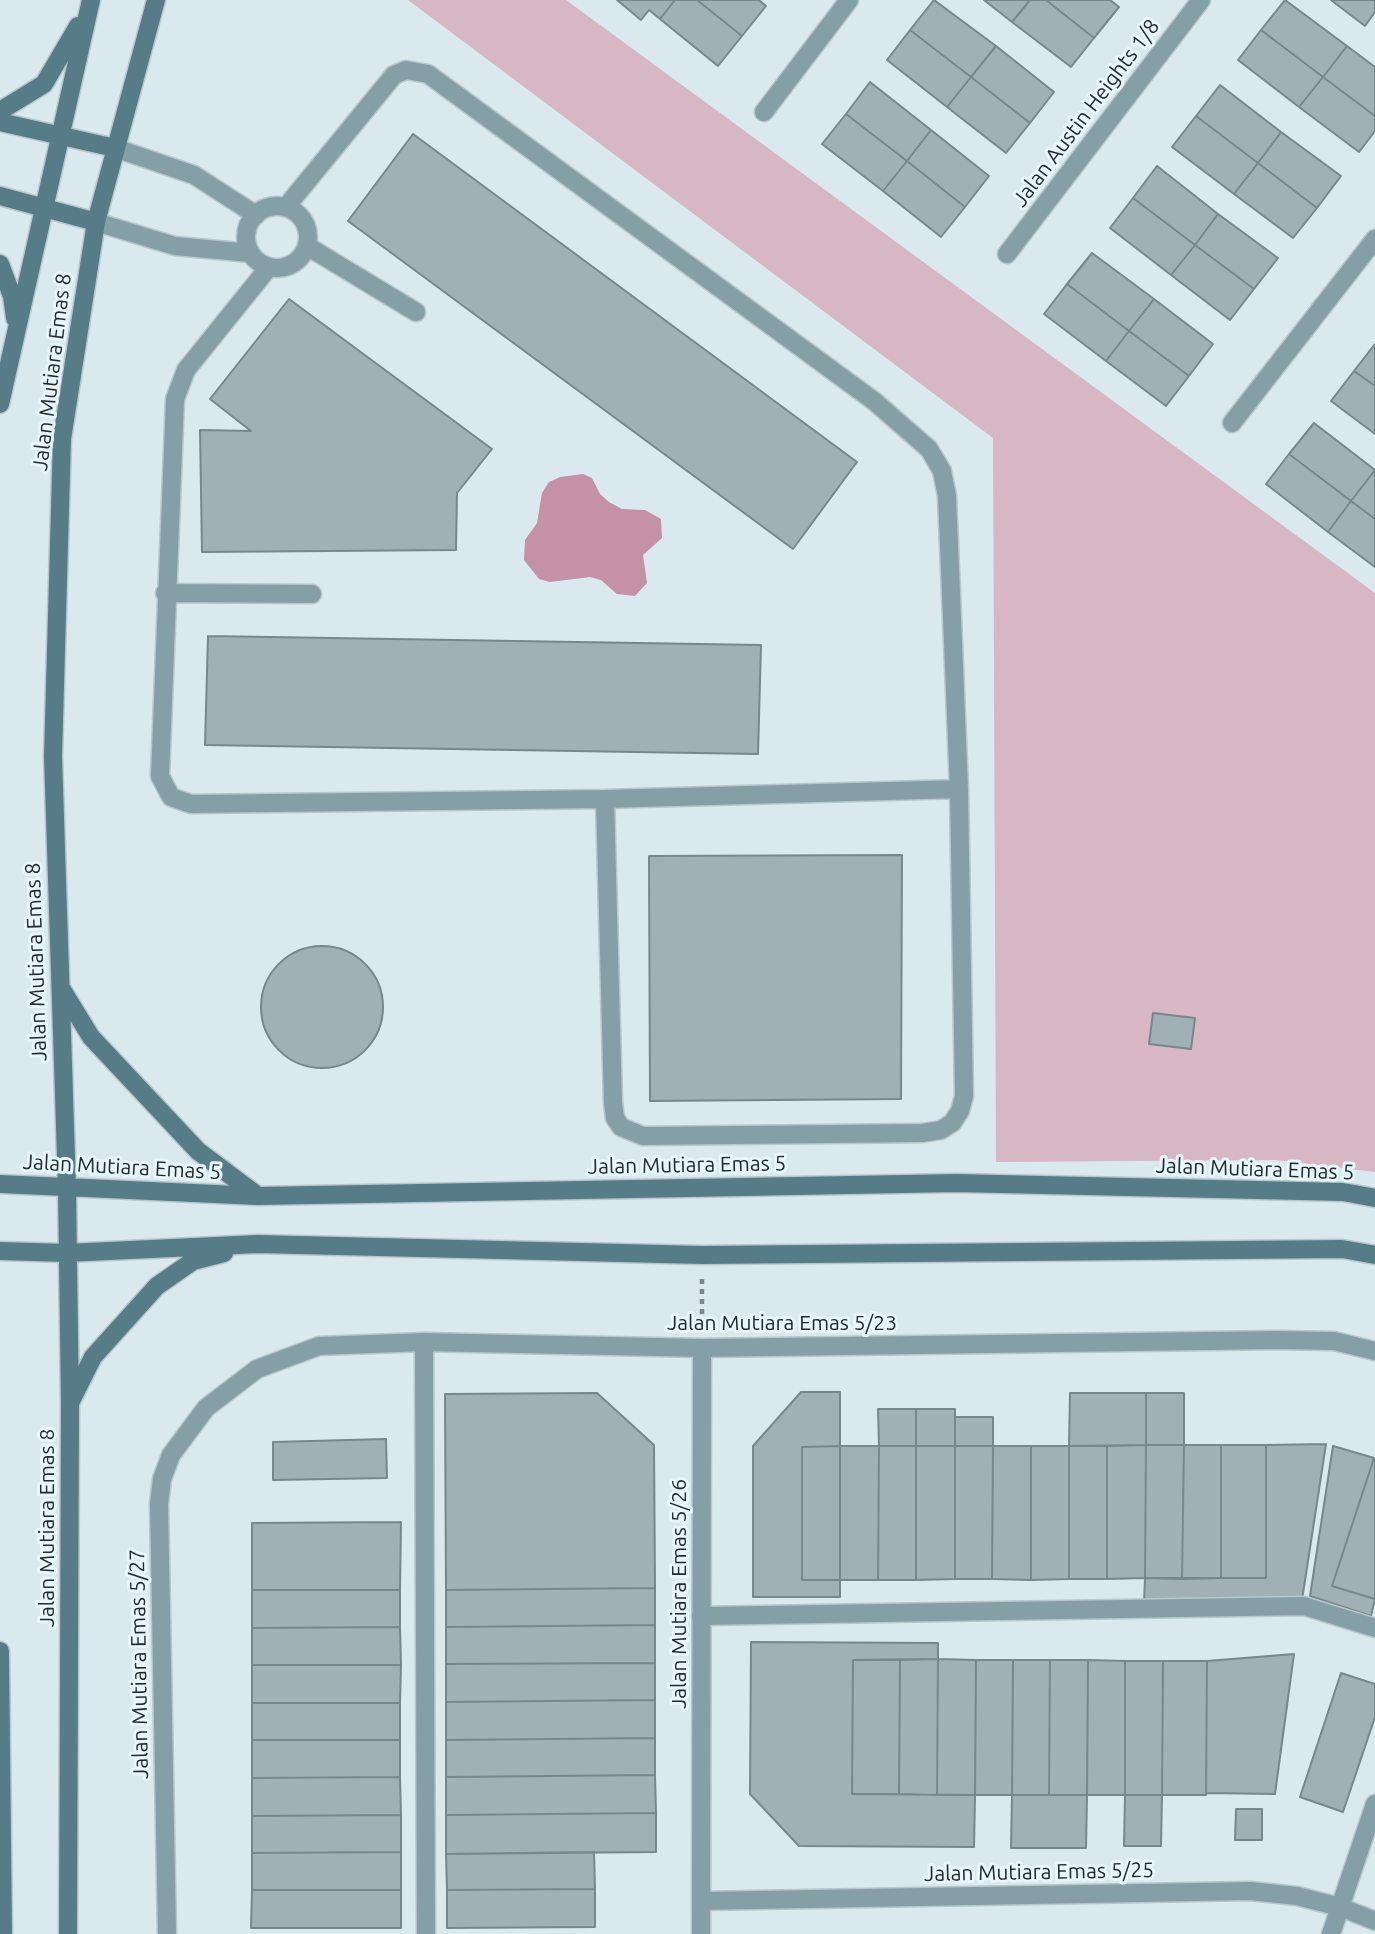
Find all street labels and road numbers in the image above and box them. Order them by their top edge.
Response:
street label: Jalan Austin Heights 1/8 [1007,14,1165,212]
street label: Jalan Mutiara Emas 8 [27,272,77,472]
street label: Jalan Mutiara Emas 8 [20,862,52,1062]
street label: Jalan Mutiara Emas 5 [22,1149,222,1185]
street label: Jalan Mutiara Emas 5 [587,1151,787,1179]
street label: Jalan Mutiara Emas 5 [1155,1153,1355,1185]
street label: Jalan Mutiara Emas 5/23 [667,1310,897,1336]
street label: Jalan Mutiara Emas 8 [34,1429,60,1627]
street label: Jalan Mutiara Emas 5/26 [666,1479,692,1709]
street label: Jalan Mutiara Emas 5/27 [124,1549,154,1779]
street label: Jalan Mutiara Emas 5/25 [924,1857,1154,1887]

